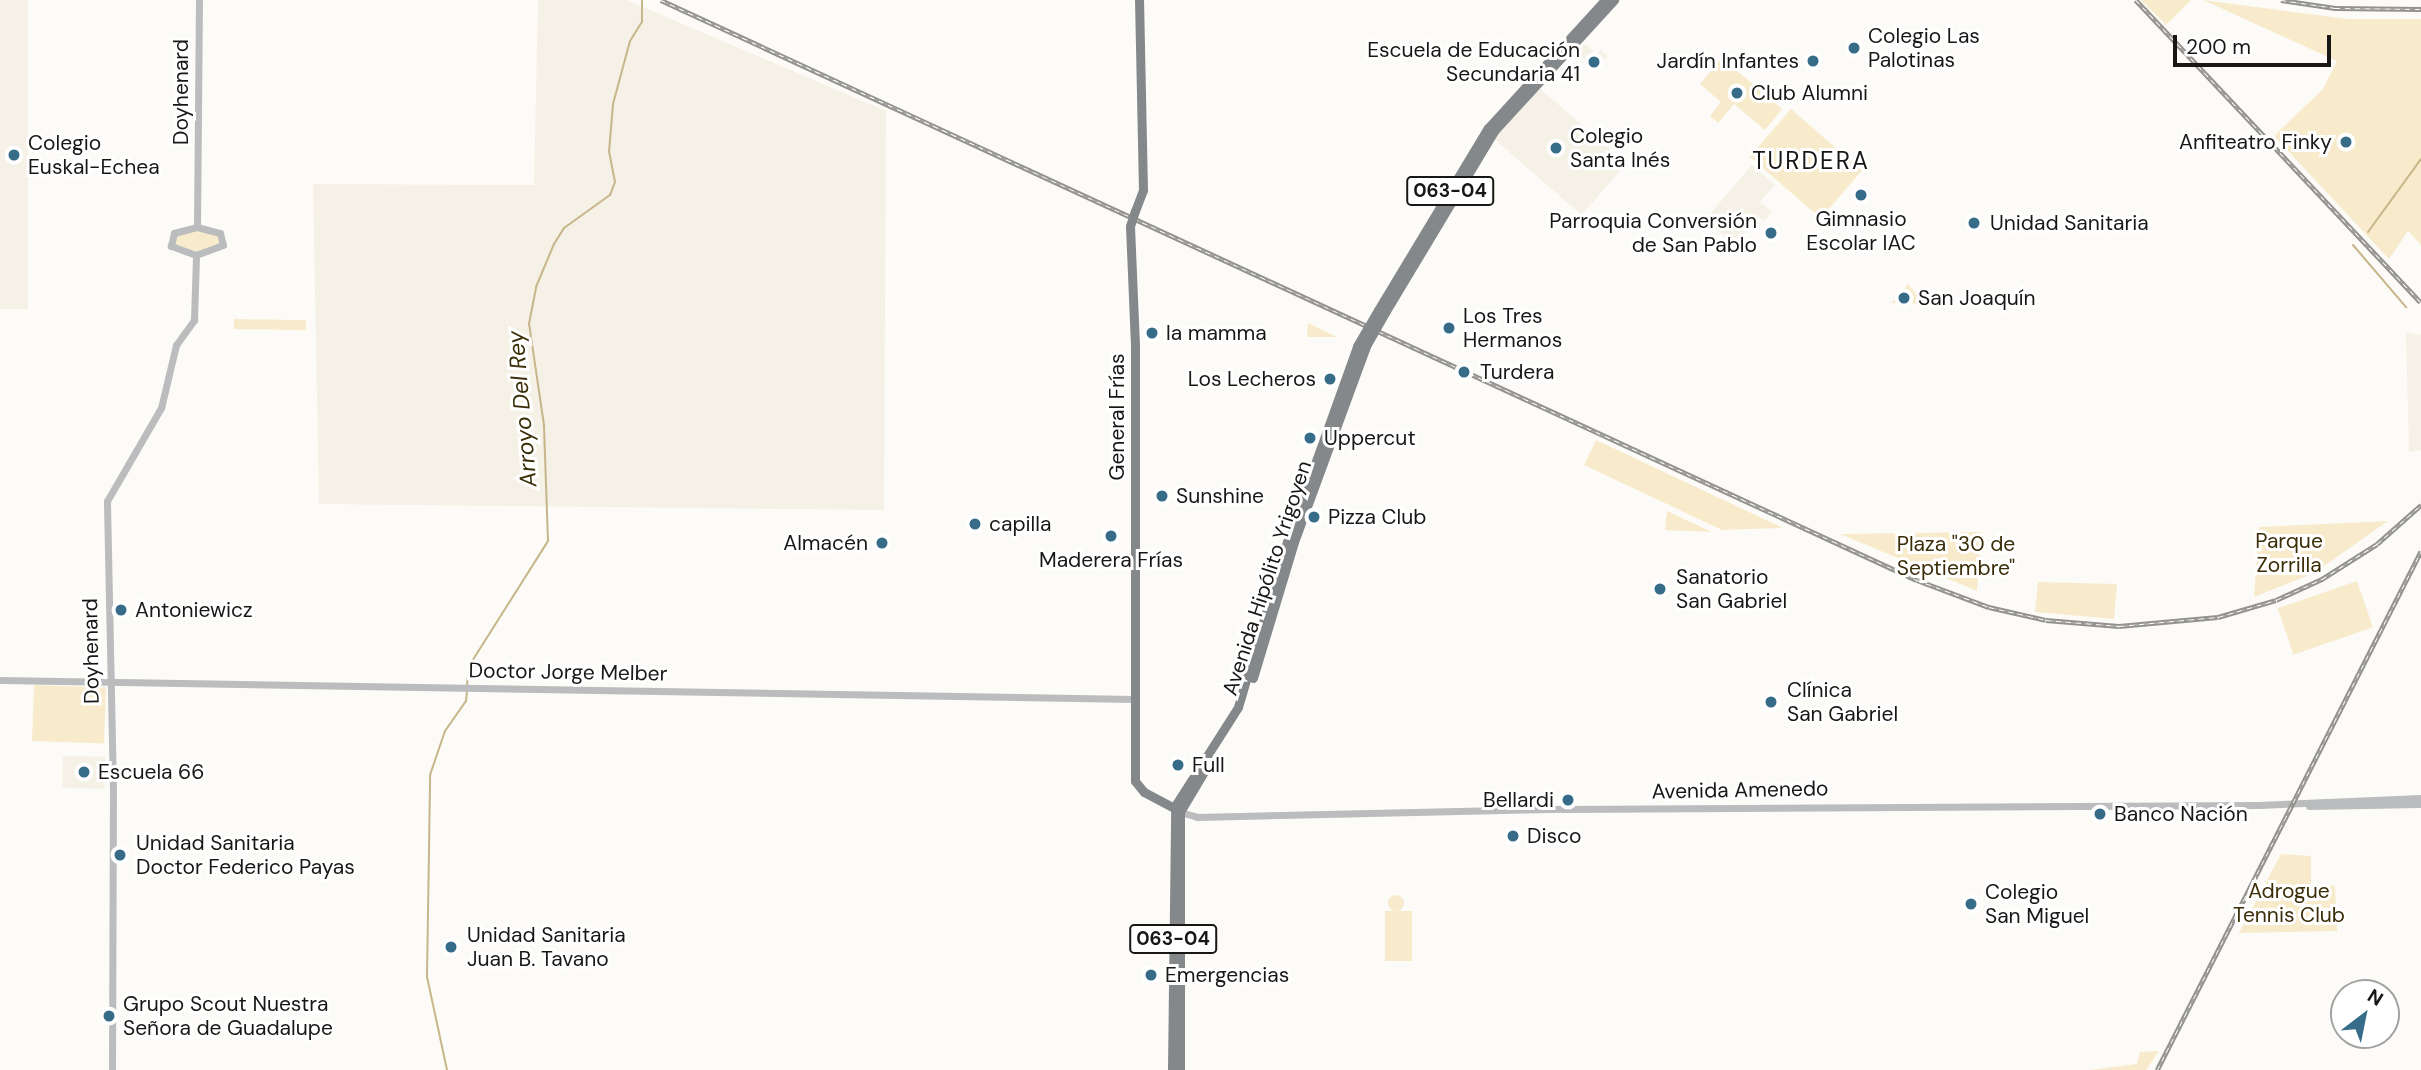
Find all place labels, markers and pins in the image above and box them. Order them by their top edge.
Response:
place label: Colegio Las Palotinas [1868,23,1980,73]
place label: Escuela de Educación Secundaria 41 [1367,37,1580,87]
marker: Colegio Las Palotinas [1846,40,1862,56]
place label: Jardín Infantes [1657,48,1799,74]
marker: Jardín Infantes [1805,53,1821,69]
marker: Escuela de Educación Secundaria 41 [1586,54,1602,70]
place label: Club Alumni [1751,80,1868,106]
marker: Club Alumni [1729,85,1745,101]
place label: Colegio Santa Inés [1570,123,1670,173]
place label: Anfiteatro Finky [2179,129,2332,155]
place label: Colegio Euskal-Echea [28,130,160,180]
marker: Anfiteatro Finky [2338,134,2354,150]
marker: Colegio Santa Inés [1548,140,1564,156]
marker: Colegio Euskal-Echea [6,147,22,163]
marker: Gimnasio Escolar IAC [1853,187,1869,203]
place label: Gimnasio Escolar IAC [1806,206,1916,256]
place label: Parroquia Conversión de San Pablo [1549,208,1757,258]
place label: Unidad Sanitaria [1990,210,2149,236]
marker: Unidad Sanitaria [1964,213,1984,233]
marker: Parroquia Conversión de San Pablo [1763,225,1779,241]
place label: San Joaquín [1918,285,2036,311]
marker: San Joaquín [1896,290,1912,306]
place label: Los Tres Hermanos [1463,303,1562,353]
place label: la mamma [1166,320,1267,346]
marker: Los Tres Hermanos [1441,320,1457,336]
marker: la mamma [1144,325,1160,341]
place label: Turdera [1480,359,1554,385]
marker: Turdera [1454,362,1474,382]
place label: Los Lecheros [1188,366,1316,392]
marker: Los Lecheros [1322,371,1338,387]
place label: Uppercut [1324,425,1416,451]
marker: Uppercut [1302,430,1318,446]
place label: Sunshine [1176,483,1264,509]
marker: Sunshine [1154,488,1170,504]
place label: Pizza Club [1328,504,1426,530]
marker: Pizza Club [1306,509,1322,525]
place label: capilla [989,511,1051,537]
marker: capilla [967,516,983,532]
marker: Maderera Frías [1103,528,1119,544]
place label: Almacén [783,530,868,556]
marker: Almacén [874,535,890,551]
place label: Maderera Frías [1039,547,1183,573]
place label: Sanatorio San Gabriel [1676,564,1787,614]
marker: Sanatorio San Gabriel [1650,579,1670,599]
place label: Antoniewicz [135,597,253,623]
marker: Antoniewicz [113,602,129,618]
place label: Clínica San Gabriel [1787,677,1898,727]
marker: Clínica San Gabriel [1761,692,1781,712]
place label: Full [1192,752,1225,778]
marker: Full [1170,757,1186,773]
place label: Escuela 66 [98,759,204,785]
marker: Escuela 66 [76,764,92,780]
place label: Bellardi [1483,787,1554,813]
marker: Bellardi [1560,792,1576,808]
place label: Banco Nación [2114,801,2248,827]
marker: Banco Nación [2092,806,2108,822]
place label: Disco [1527,823,1581,849]
marker: Disco [1505,828,1521,844]
place label: Unidad Sanitaria Doctor Federico Payas [136,830,355,880]
marker: Unidad Sanitaria Doctor Federico Payas [110,845,130,865]
place label: Colegio San Miguel [1985,879,2089,929]
marker: Colegio San Miguel [1963,896,1979,912]
place label: Unidad Sanitaria Juan B. Tavano [467,922,626,972]
marker: Unidad Sanitaria Juan B. Tavano [441,937,461,957]
place label: Emergencias [1165,962,1289,988]
marker: Emergencias [1143,967,1159,983]
place label: Grupo Scout Nuestra Señora de Guadalupe [123,991,333,1041]
marker: Grupo Scout Nuestra Señora de Guadalupe [101,1008,117,1024]

